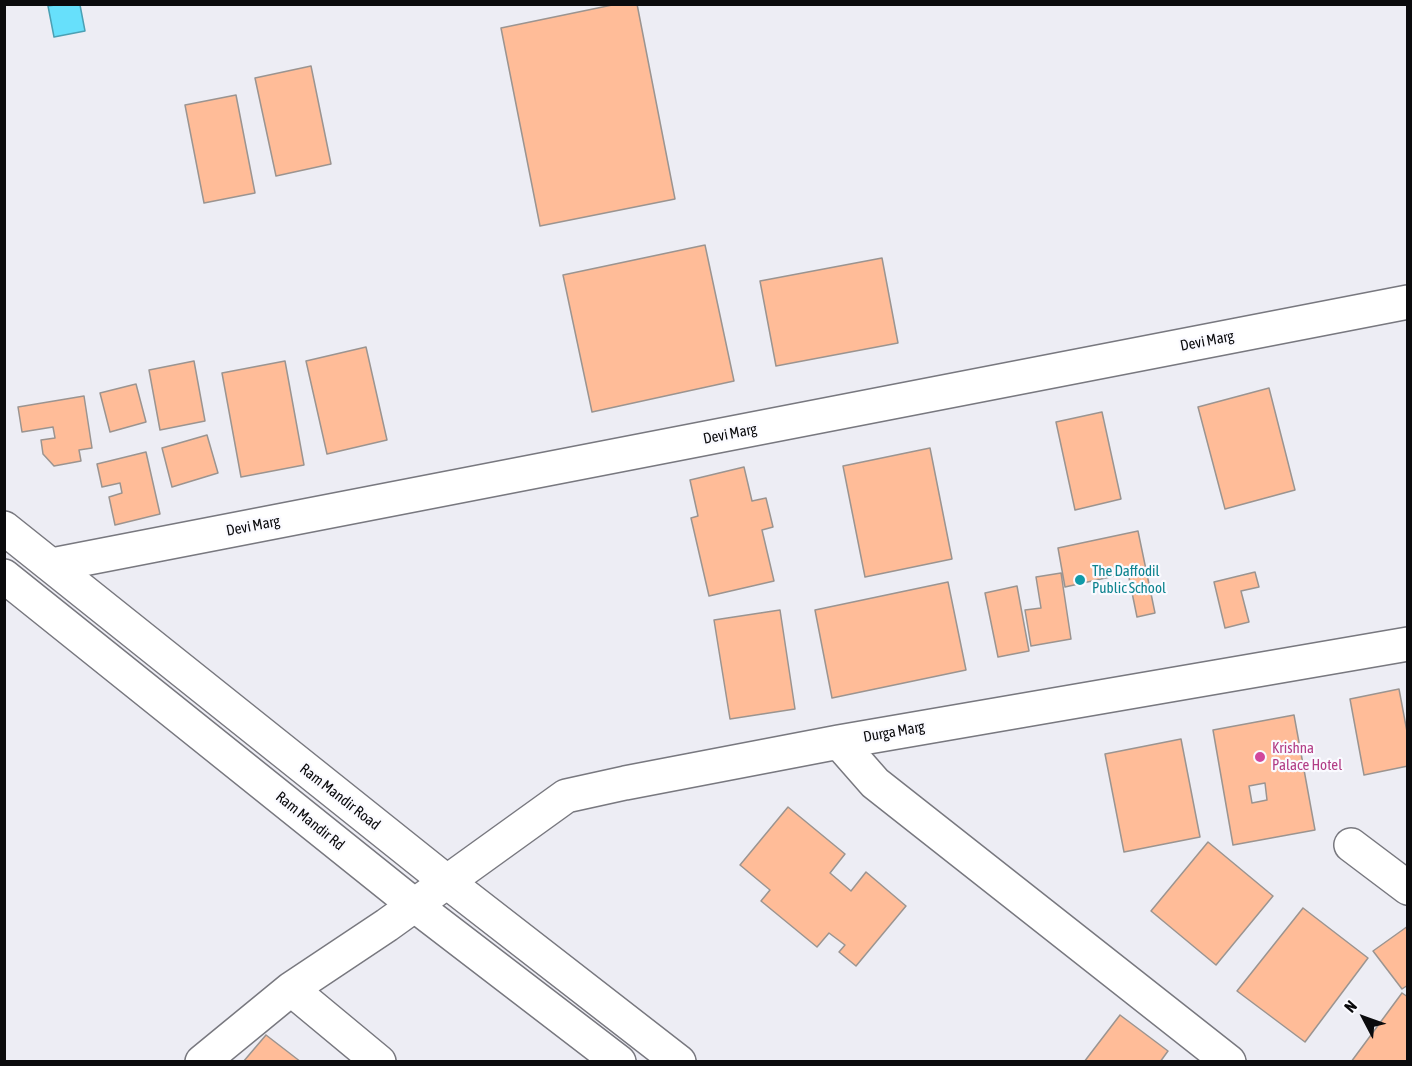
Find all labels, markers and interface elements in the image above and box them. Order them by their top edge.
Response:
street label: Devi Marg [1179,327,1235,355]
street label: Devi Marg [702,420,758,448]
street label: Devi Marg [225,512,281,540]
place label: The Daffodil Public School [1092,562,1166,597]
marker: The Daffodil Public School [1073,573,1087,587]
street label: Durga Marg [862,718,926,746]
place label: Krishna Palace Hotel [1272,739,1342,774]
marker: Krishna Palace Hotel [1253,750,1267,764]
street label: Ram Mandir Road [296,760,384,834]
street label: Ram Mandir Rd [272,788,348,854]
north arrow [1334,988,1394,1048]
text: N [1341,997,1360,1016]

